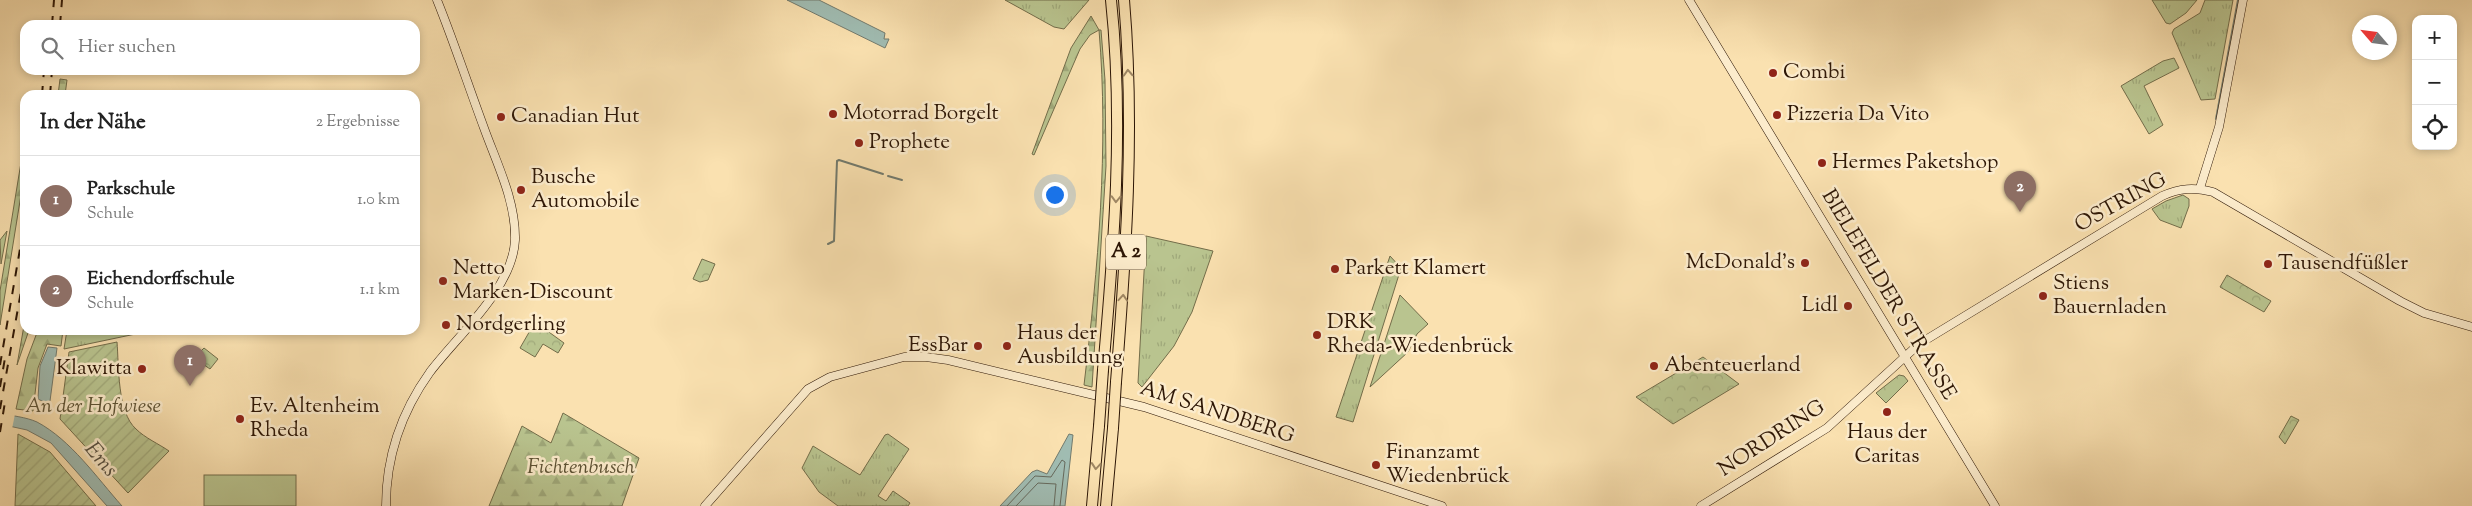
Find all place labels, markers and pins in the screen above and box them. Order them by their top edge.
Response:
place label: Combi [1783,58,1845,88]
marker: Combi [1767,67,1779,79]
place label: Motorrad Borgelt [843,99,999,129]
place label: Pizzeria Da Vito [1787,100,1929,130]
place label: Canadian Hut [511,102,639,132]
marker: Motorrad Borgelt [827,108,839,120]
marker: Pizzeria Da Vito [1771,109,1783,121]
marker: Canadian Hut [495,111,507,123]
place label: Prophete [869,128,950,158]
marker: Prophete [853,137,865,149]
place label: Hermes Paketshop [1832,148,1998,178]
marker: Hermes Paketshop [1816,157,1828,169]
place label: Busche Automobile [531,163,639,217]
pin: 2 [2004,171,2036,212]
marker: Busche Automobile [515,184,527,196]
place label: McDonald's [1686,248,1795,278]
place label: Tausendfüßler [2278,249,2408,279]
place label: Netto Marken-Discount [453,254,613,308]
place label: Parkett Klamert [1345,254,1486,284]
marker: McDonald's [1799,257,1811,269]
marker: Tausendfüßler [2262,258,2274,270]
marker: Parkett Klamert [1329,263,1341,275]
place label: Stiens Bauernladen [2053,269,2167,323]
marker: Netto Marken-Discount [437,275,449,287]
marker: Stiens Bauernladen [2037,290,2049,302]
place label: Lidl [1802,291,1838,321]
marker: Lidl [1842,300,1854,312]
place label: DRK Rheda-Wiedenbrück [1327,308,1514,362]
place label: Nordgerling [456,310,565,340]
marker: Nordgerling [440,319,452,331]
place label: Haus der Ausbildung [1017,319,1123,373]
marker: DRK Rheda-Wiedenbrück [1311,329,1323,341]
place label: EssBar [908,331,968,361]
marker: EssBar [972,340,984,352]
marker: Haus der Ausbildung [1001,340,1013,352]
pin: 1 [174,345,206,386]
place label: Abenteuerland [1664,351,1801,381]
place label: Klawitta [56,354,132,384]
marker: Abenteuerland [1648,360,1660,372]
marker: Klawitta [136,363,148,375]
place label: Ev. Altenheim Rheda [250,392,380,446]
marker: Haus der Caritas [1881,406,1893,418]
marker: Ev. Altenheim Rheda [234,413,246,425]
place label: Haus der Caritas [1847,418,1927,472]
place label: Finanzamt Wiedenbrück [1386,438,1510,492]
marker: Finanzamt Wiedenbrück [1370,459,1382,471]

